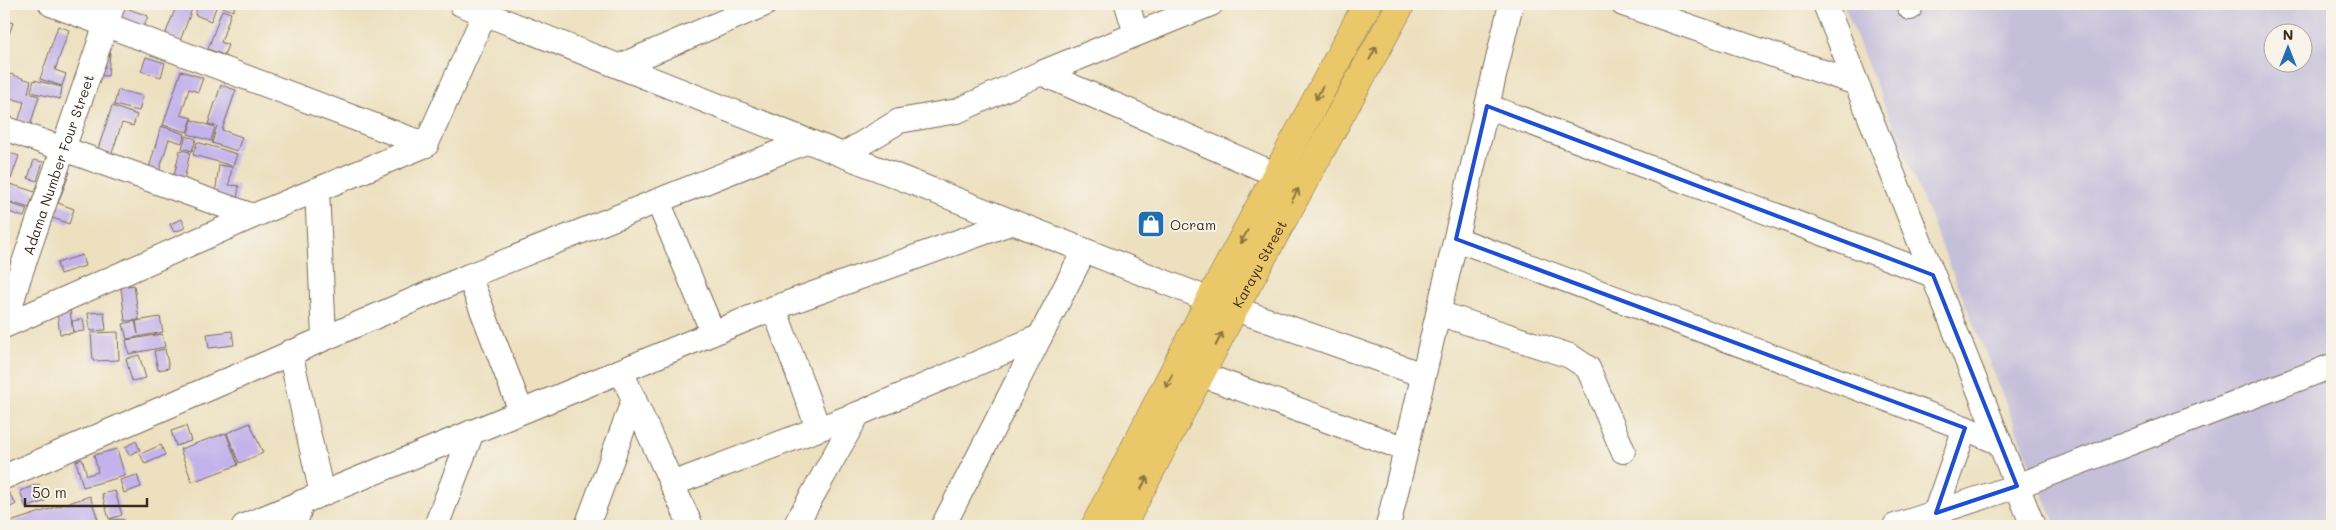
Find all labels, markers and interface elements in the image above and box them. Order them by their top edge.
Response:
north arrow [2264,22,2314,72]
text: N [2283,25,2293,44]
one-way arrow [1368,45,1378,60]
street label: Adama Number Four Street [18,72,98,257]
one-way arrow [1314,86,1324,101]
one-way arrow [1291,189,1301,203]
shop icon: Ocram [1136,209,1166,239]
place label: Ocram [1170,215,1216,234]
street label: Karayu Street [1227,216,1291,311]
one-way arrow [1239,229,1248,244]
one-way arrow [1214,331,1224,346]
one-way arrow [1164,373,1173,388]
scale bar [25,475,148,507]
one-way arrow [1140,476,1149,491]
text: 50 m [32,482,67,502]

